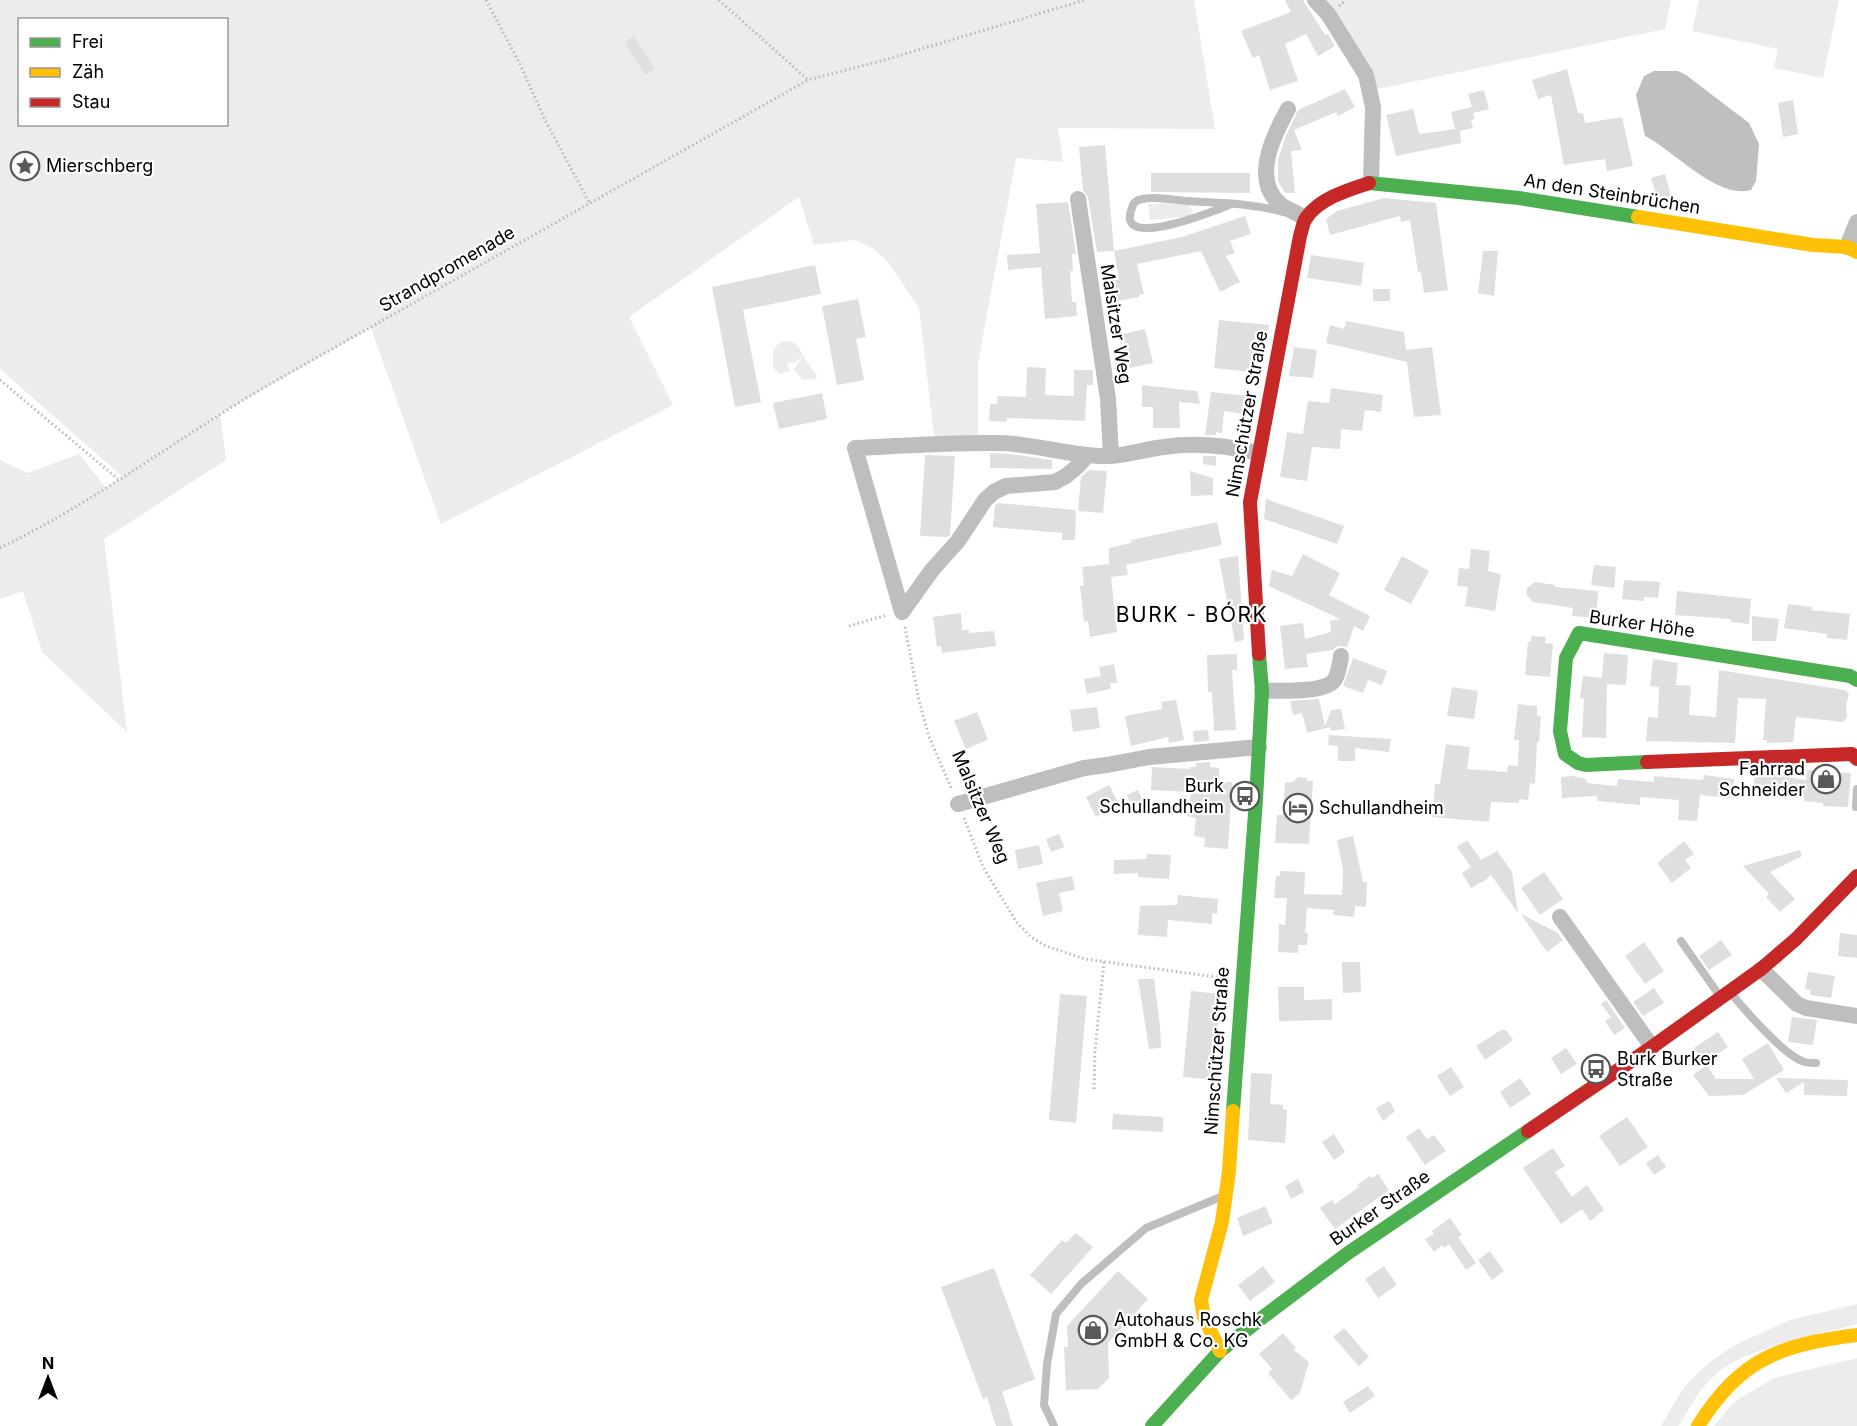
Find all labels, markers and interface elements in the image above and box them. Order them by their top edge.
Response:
legend [18,18,228,126]
text: Frei [72,31,103,52]
text: Zäh [72,61,104,82]
text: Stau [72,91,110,112]
place icon: Mierschberg [9,150,41,182]
place label: Mierschberg [46,155,153,176]
street label: An den Steinbrüchen [1522,169,1702,218]
street label: Strandpromenade [375,221,518,316]
street label: Malsitzer Weg [1097,263,1136,385]
street label: Nimschützer Straße [1222,329,1271,499]
district label: BURK - BÓRK [1116,601,1268,627]
street label: Burker Höhe [1588,606,1696,641]
street label: Malsitzer Weg [948,747,1015,867]
place label: Fahrrad Schneider [1719,758,1805,800]
shop icon: Fahrrad Schneider [1810,763,1842,795]
place label: Burk Schullandheim [1099,775,1224,817]
bus stop icon: Burk Schullandheim [1229,780,1261,812]
hotel icon: Schullandheim [1282,792,1314,824]
place label: Schullandheim [1319,797,1444,818]
street label: Nimschützer Straße [1200,966,1233,1136]
place label: Burk Burker Straße [1617,1048,1718,1090]
bus stop icon: Burk Burker Straße [1580,1053,1612,1085]
street label: Burker Straße [1326,1165,1434,1250]
place label: Autohaus Roschk GmbH & Co. KG [1114,1309,1262,1351]
shop icon: Autohaus Roschk GmbH & Co. KG [1077,1314,1109,1346]
north arrow [18,1348,78,1408]
text: N [42,1353,54,1373]

